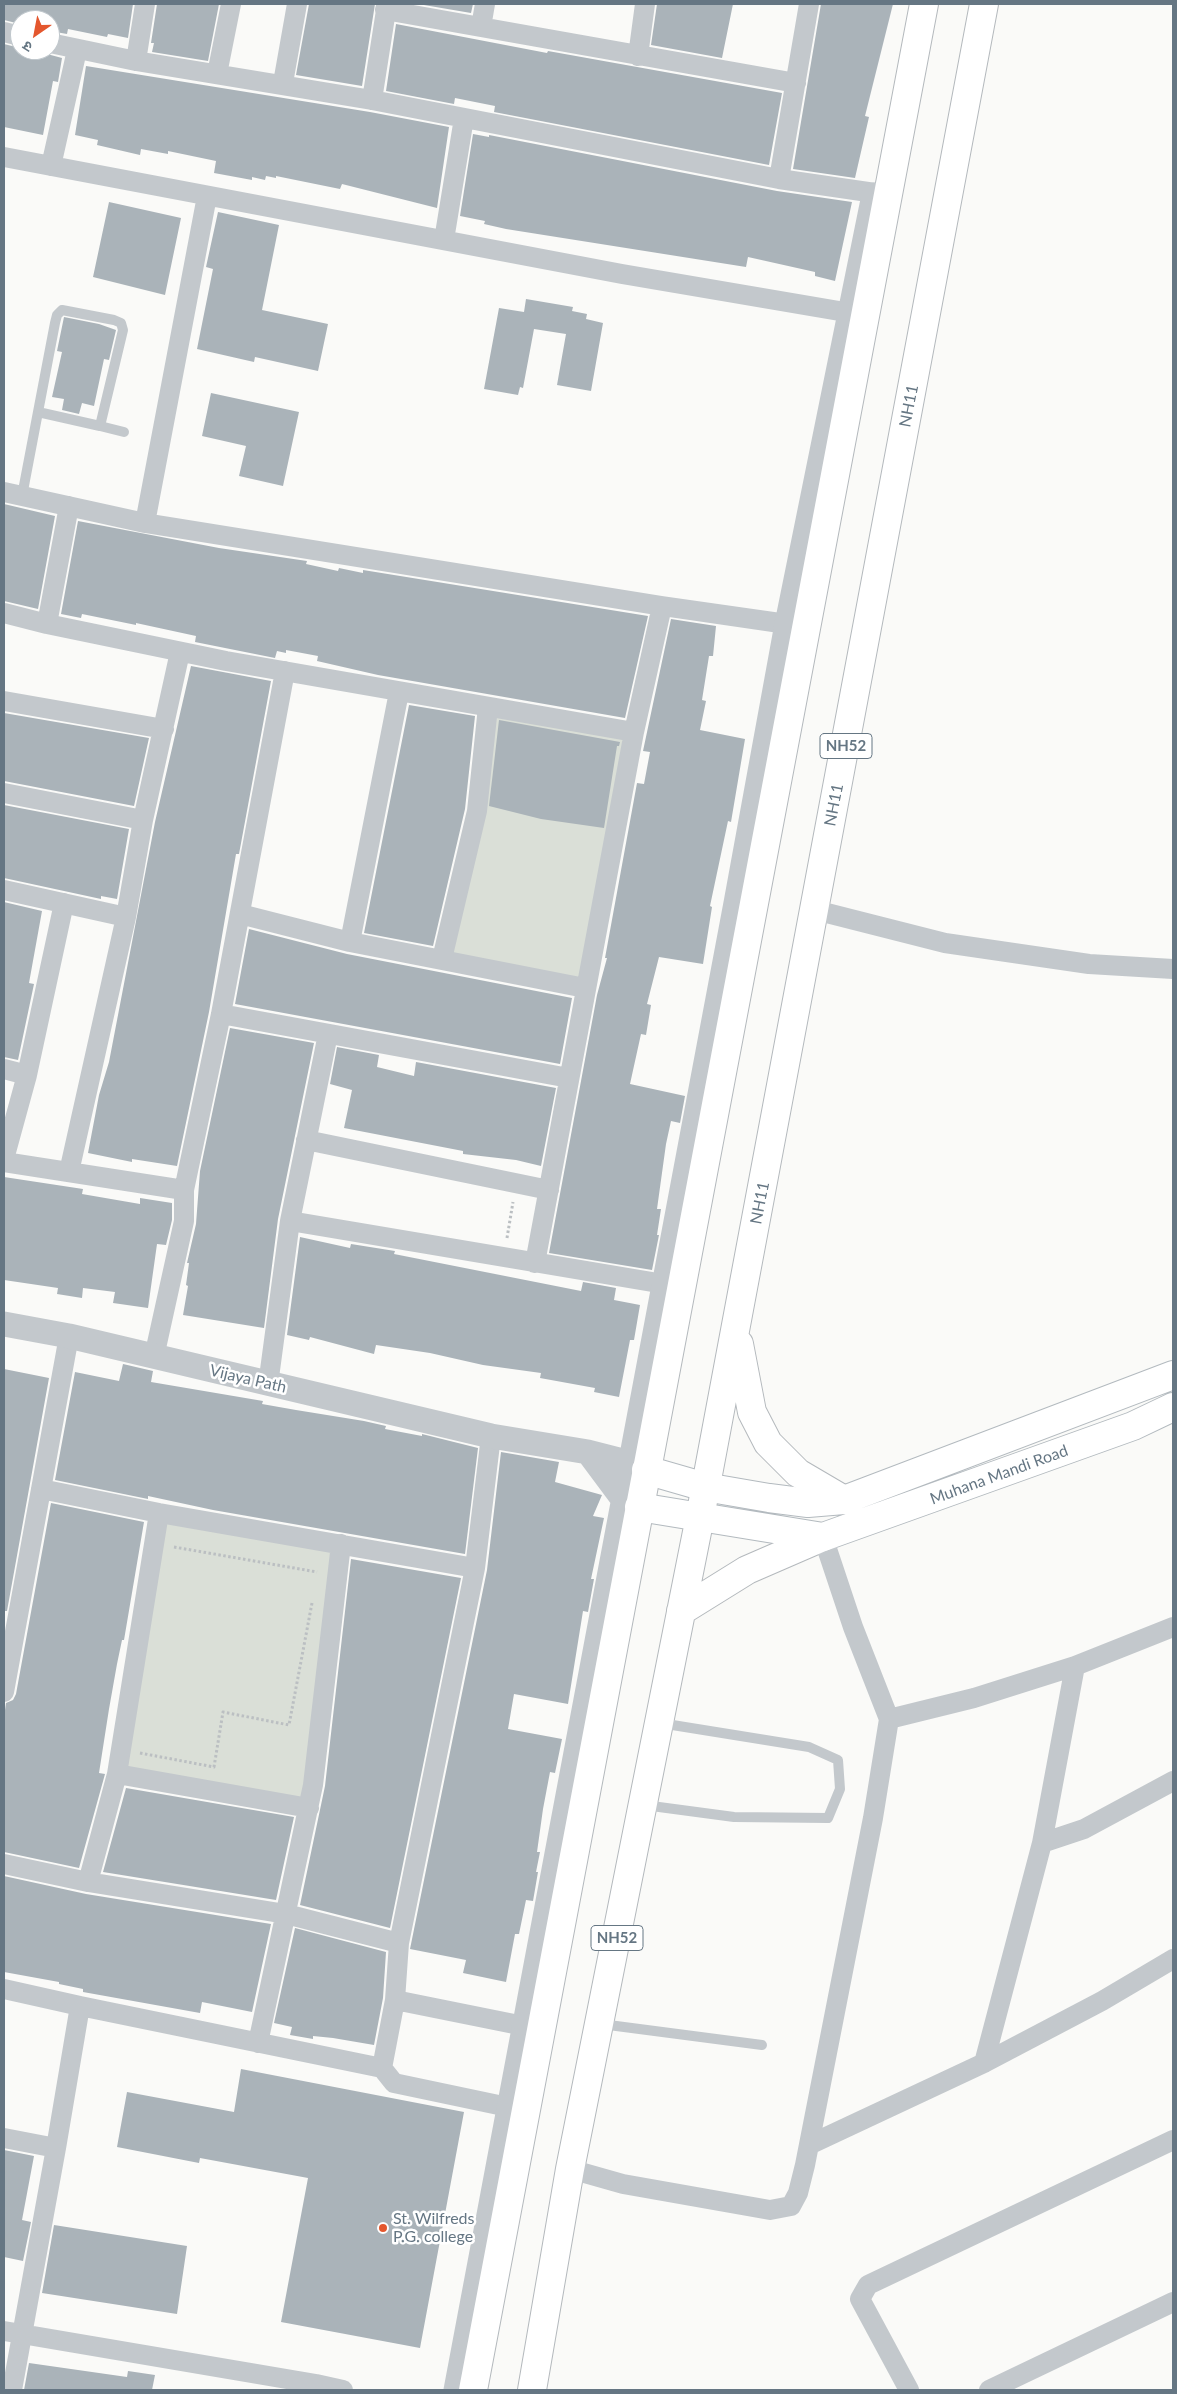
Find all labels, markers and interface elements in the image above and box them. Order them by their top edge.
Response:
north arrow [10,10,60,60]
text: उ [19,38,35,57]
street label: NH11 [895,383,923,429]
road number: NH52 [820,734,872,758]
street label: NH11 [820,782,848,828]
street label: NH11 [746,1180,774,1226]
street label: Vijaya Path [208,1361,288,1397]
street label: Muhana Mandi Road [927,1441,1071,1509]
road number: NH52 [591,1926,643,1950]
place label: St. Wilfreds P.G. college [393,2209,474,2247]
marker: St. Wilfreds P.G. college [377,2222,389,2234]

